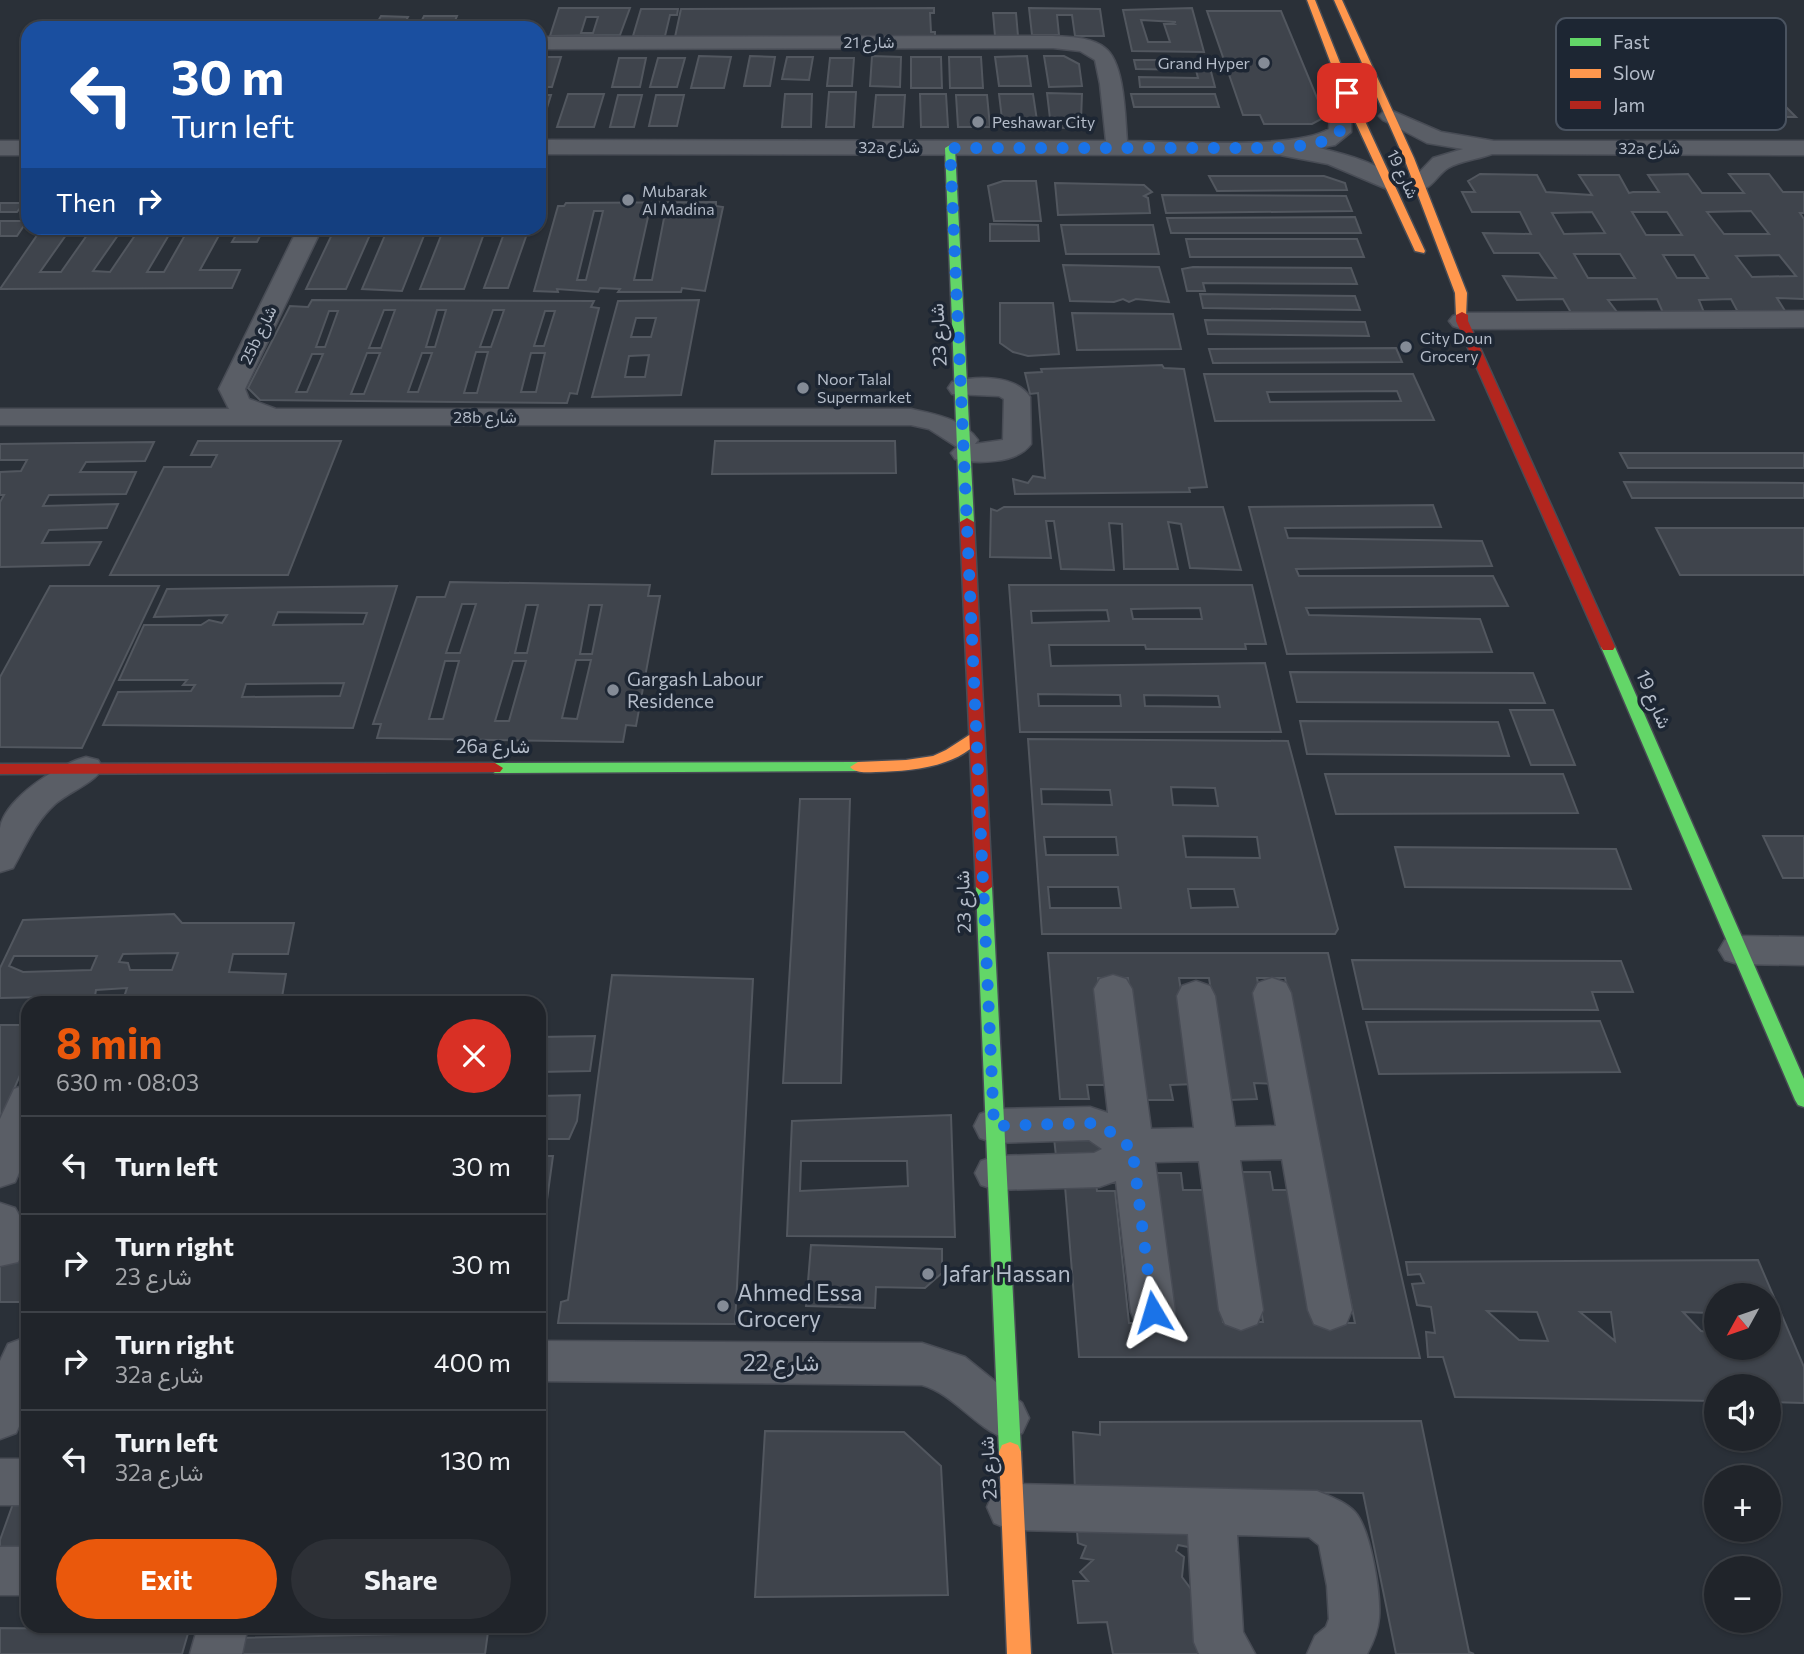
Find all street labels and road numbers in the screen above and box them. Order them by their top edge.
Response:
street label: شارع 21 [844,32,894,54]
street label: 32a شارع [858,137,920,159]
street label: 32a شارع [1618,138,1680,160]
street label: شارع 19 [1381,146,1423,203]
street label: 25b شارع [235,302,283,368]
street label: شارع 23 [924,303,953,367]
street label: 28b شارع [453,407,517,429]
street label: شارع 19 [1630,666,1677,732]
street label: 26a شارع [456,734,530,759]
street label: شارع 23 [950,870,977,934]
street label: شارع 22 [743,1348,819,1379]
street label: شارع 23 [974,1436,1003,1500]

